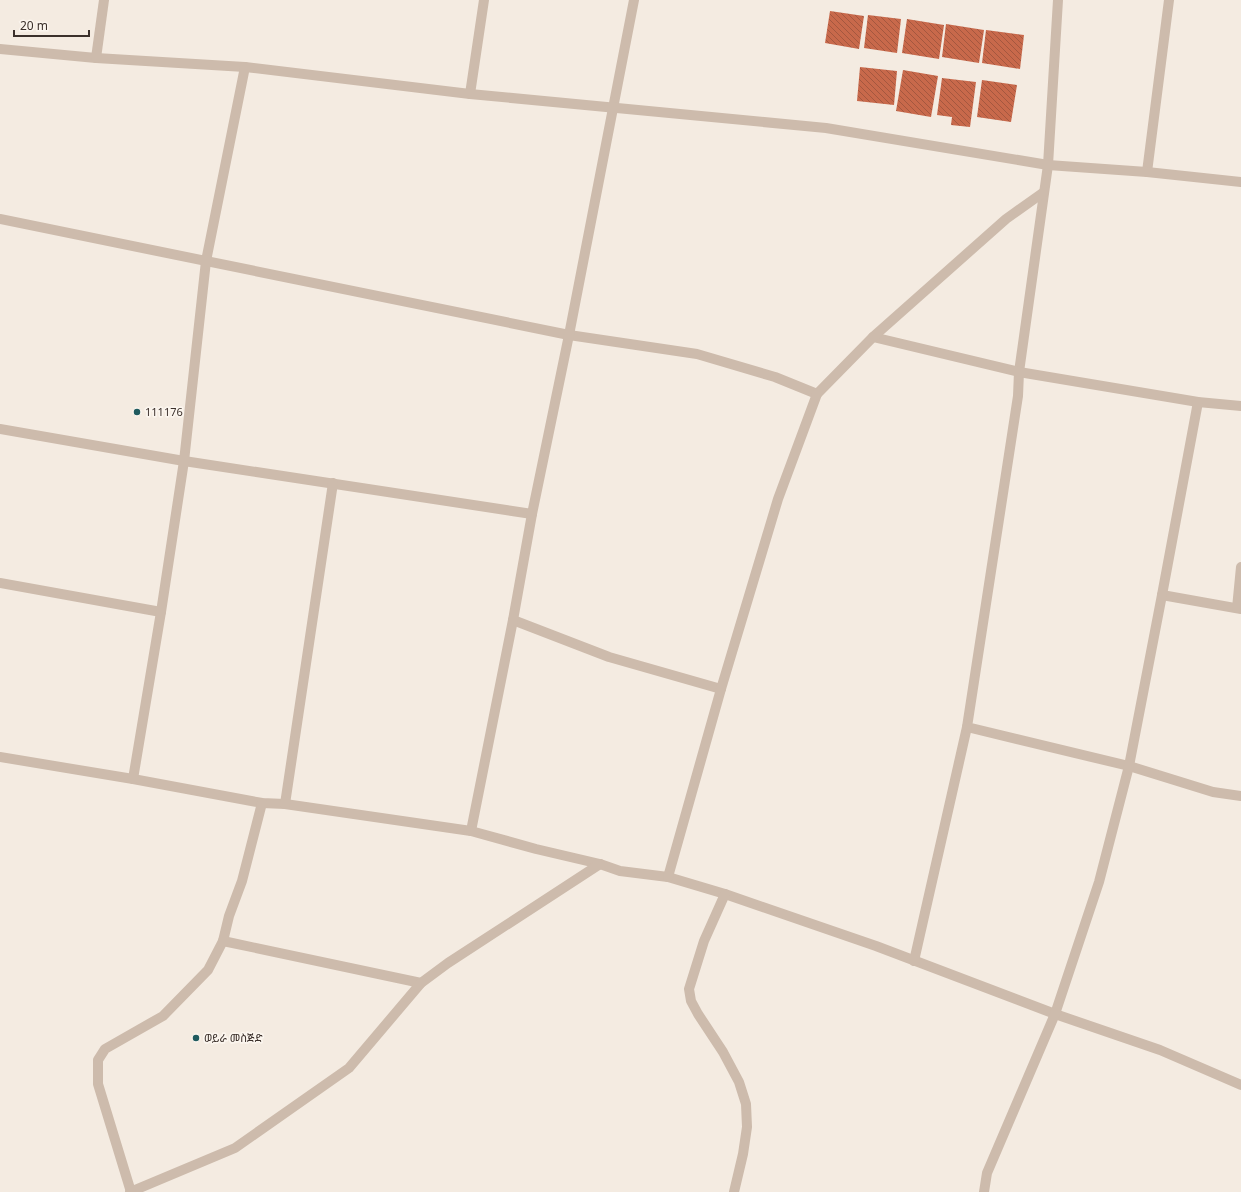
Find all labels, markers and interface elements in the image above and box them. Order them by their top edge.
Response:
scale bar [14,12,89,38]
text: 20 m [20,17,48,34]
place label: 111176 [145,404,183,419]
marker: 111176 [132,407,142,417]
place label: ወይራ መስጅድ [204,1030,263,1045]
marker: ወይራ መስጅድ [191,1033,201,1043]

